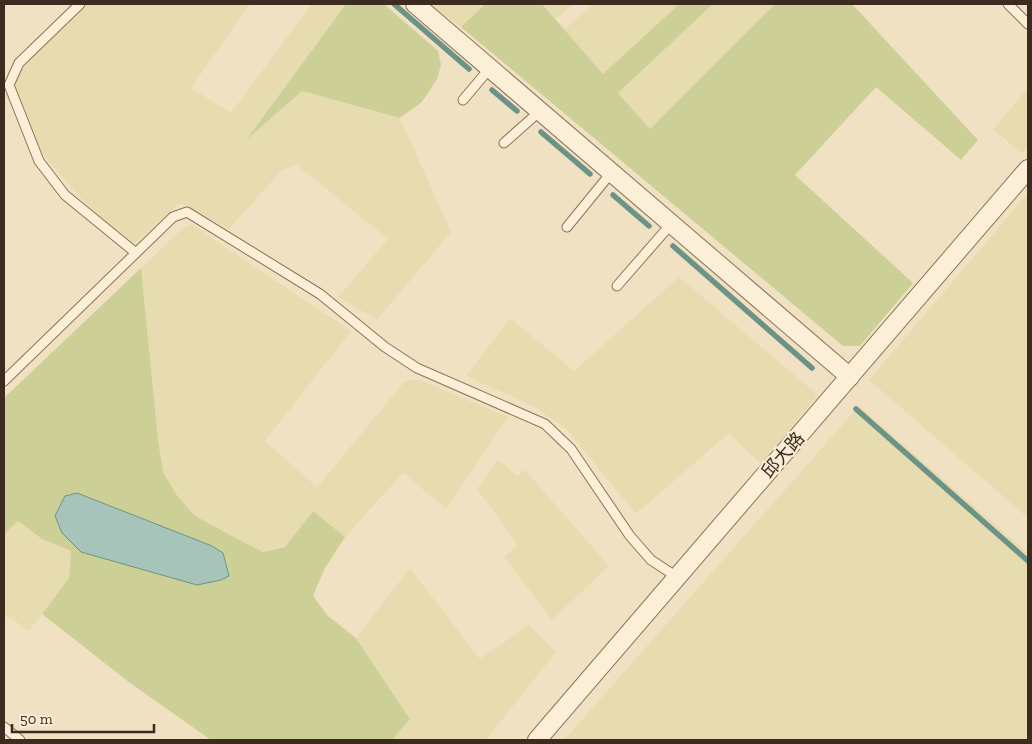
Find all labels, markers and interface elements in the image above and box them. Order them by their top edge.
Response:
street label: 邱大路 [757,427,809,483]
scale bar [12,702,155,734]
text: 50 m [20,710,53,728]

